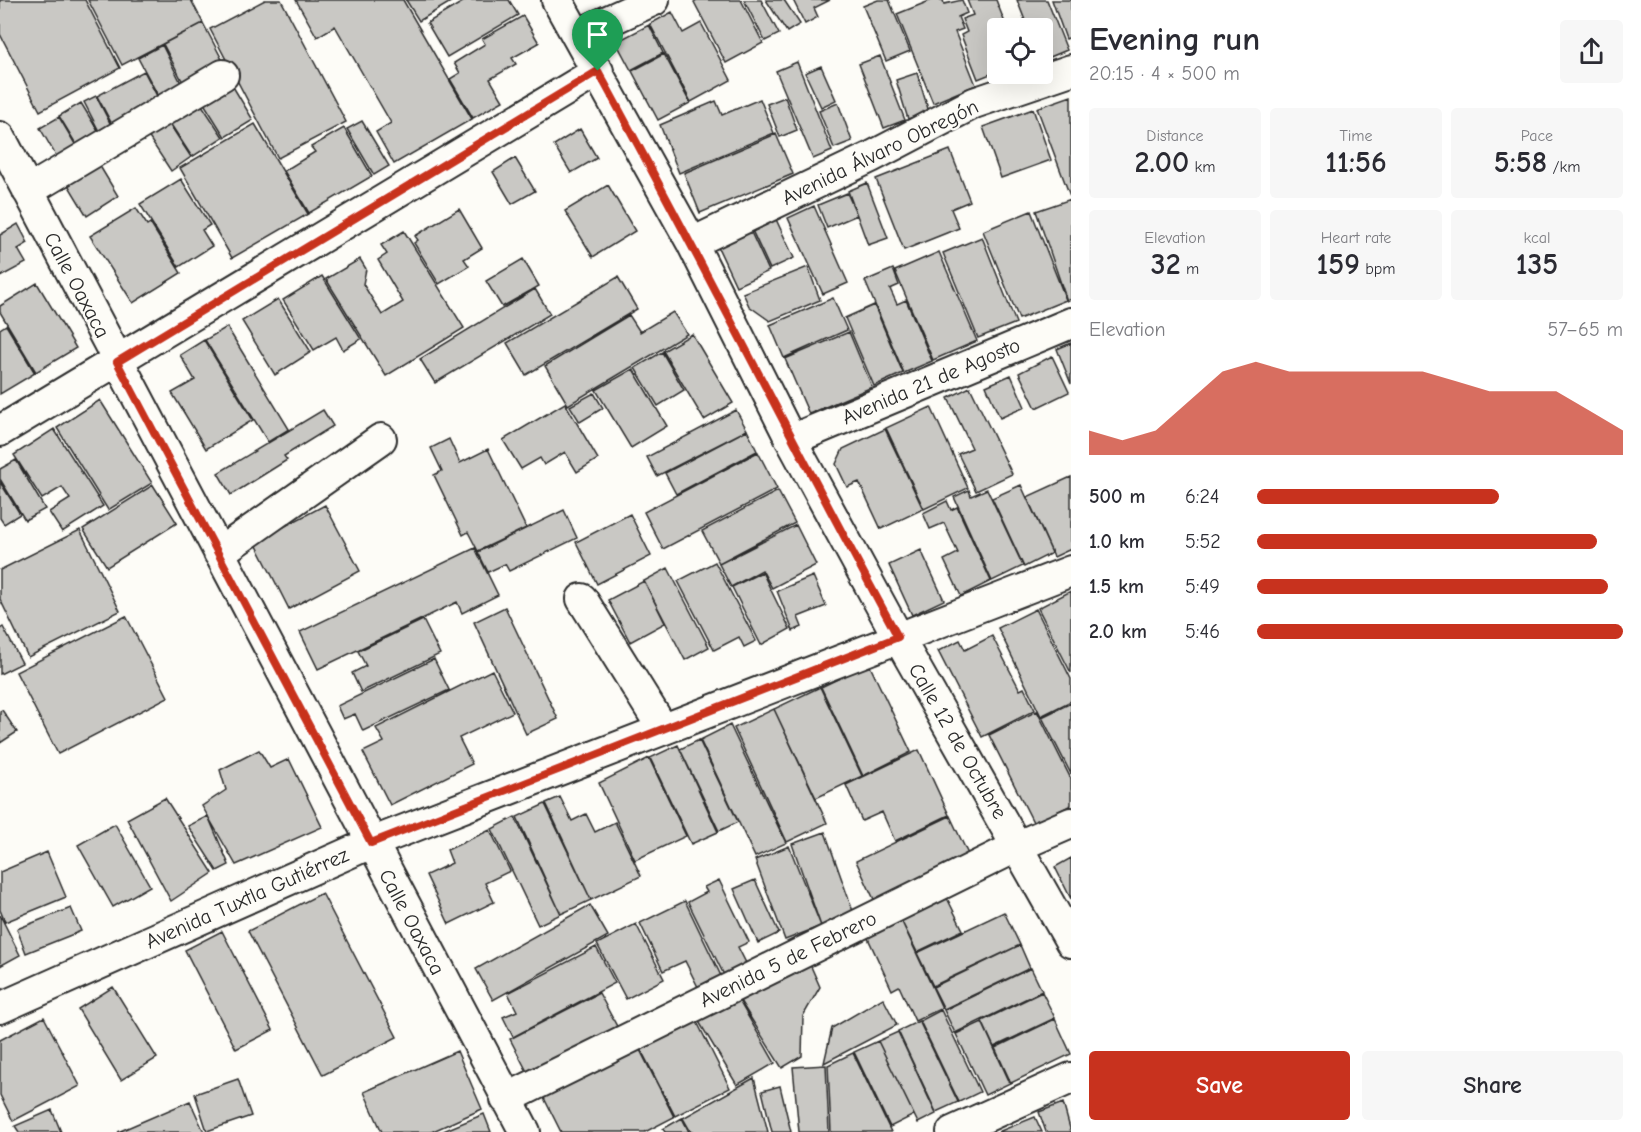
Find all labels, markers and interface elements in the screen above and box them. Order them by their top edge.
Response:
pin [572,9,623,71]
icon: arrive [581,18,614,51]
map controls [987,18,1053,84]
button: locate [987,18,1053,84]
text: Evening run [1089,20,1260,58]
button: share [1560,20,1623,83]
text: 20:15 · 4 × 500 m [1089,62,1240,85]
street label: Avenida Álvaro Obregón [778,94,982,210]
text: Distance [1146,127,1204,145]
text: Time [1339,127,1373,145]
text: Pace [1521,127,1553,145]
text: 2.00 [1134,145,1189,180]
text: 11:56 [1325,145,1387,180]
text: 5:58 [1494,145,1547,180]
text: km [1189,158,1216,176]
text: /km [1547,158,1580,176]
street label: Calle Oaxaca [39,228,115,342]
text: Elevation [1144,229,1206,247]
text: Heart rate [1321,229,1391,247]
text: kcal [1524,229,1550,247]
text: 32 [1151,247,1181,282]
text: 159 [1316,247,1360,282]
text: 135 [1516,247,1558,282]
text: m [1181,260,1199,278]
text: bpm [1360,260,1396,278]
text: Elevation [1089,318,1166,341]
text: 57–65 m [1547,318,1623,341]
street label: Avenida 21 de Agosto [838,333,1024,429]
text: 500 m [1089,485,1146,508]
text: 6:24 [1185,485,1220,508]
text: 1.0 km [1089,530,1145,553]
text: 5:52 [1185,530,1221,553]
text: 1.5 km [1089,575,1144,598]
text: 5:49 [1185,575,1220,598]
text: 2.0 km [1089,620,1147,643]
text: 5:46 [1185,620,1220,643]
street label: Calle 12 de Octubre [904,659,1012,823]
street label: Avenida Tuxtla Gutiérrez [142,842,352,954]
street label: Calle Oaxaca [374,865,450,979]
street label: Avenida 5 de Febrero [696,906,880,1012]
button: Save [1089,1051,1350,1120]
button: Share [1362,1051,1623,1120]

